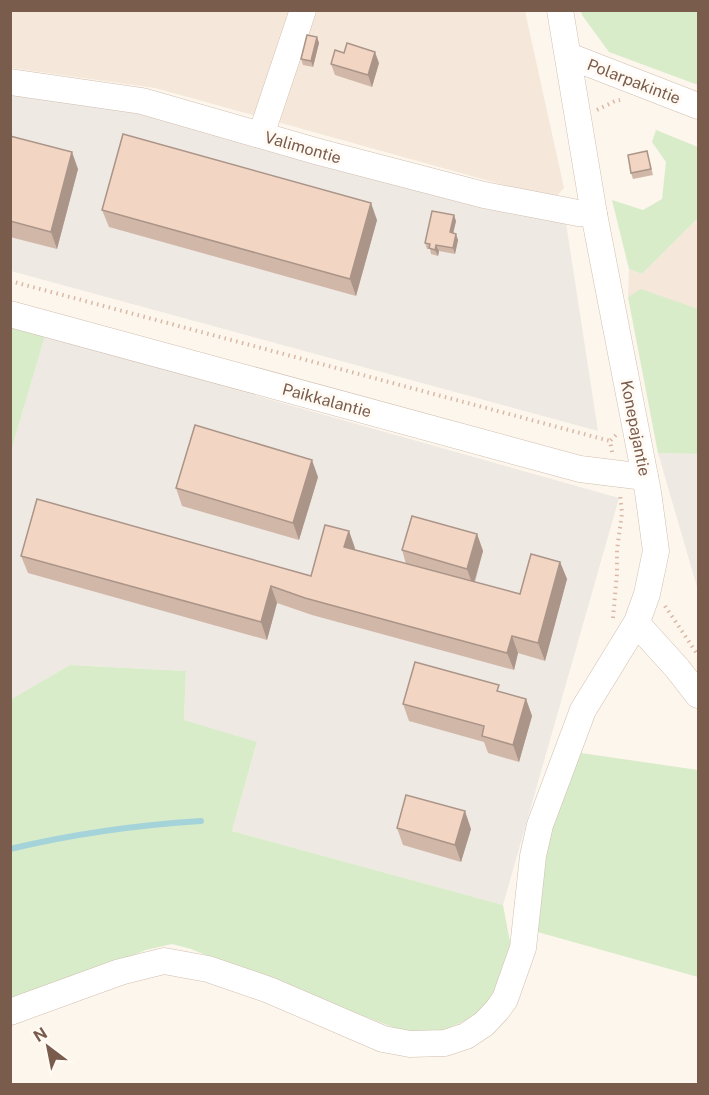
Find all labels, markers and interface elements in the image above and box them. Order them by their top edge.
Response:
street label: Polarpakintie [584,55,683,108]
street label: Valimontie [262,127,343,167]
street label: Paikkalantie [280,379,373,421]
street label: Konepajantie [617,379,654,478]
north arrow [18,1017,78,1077]
text: N [30,1023,51,1046]

